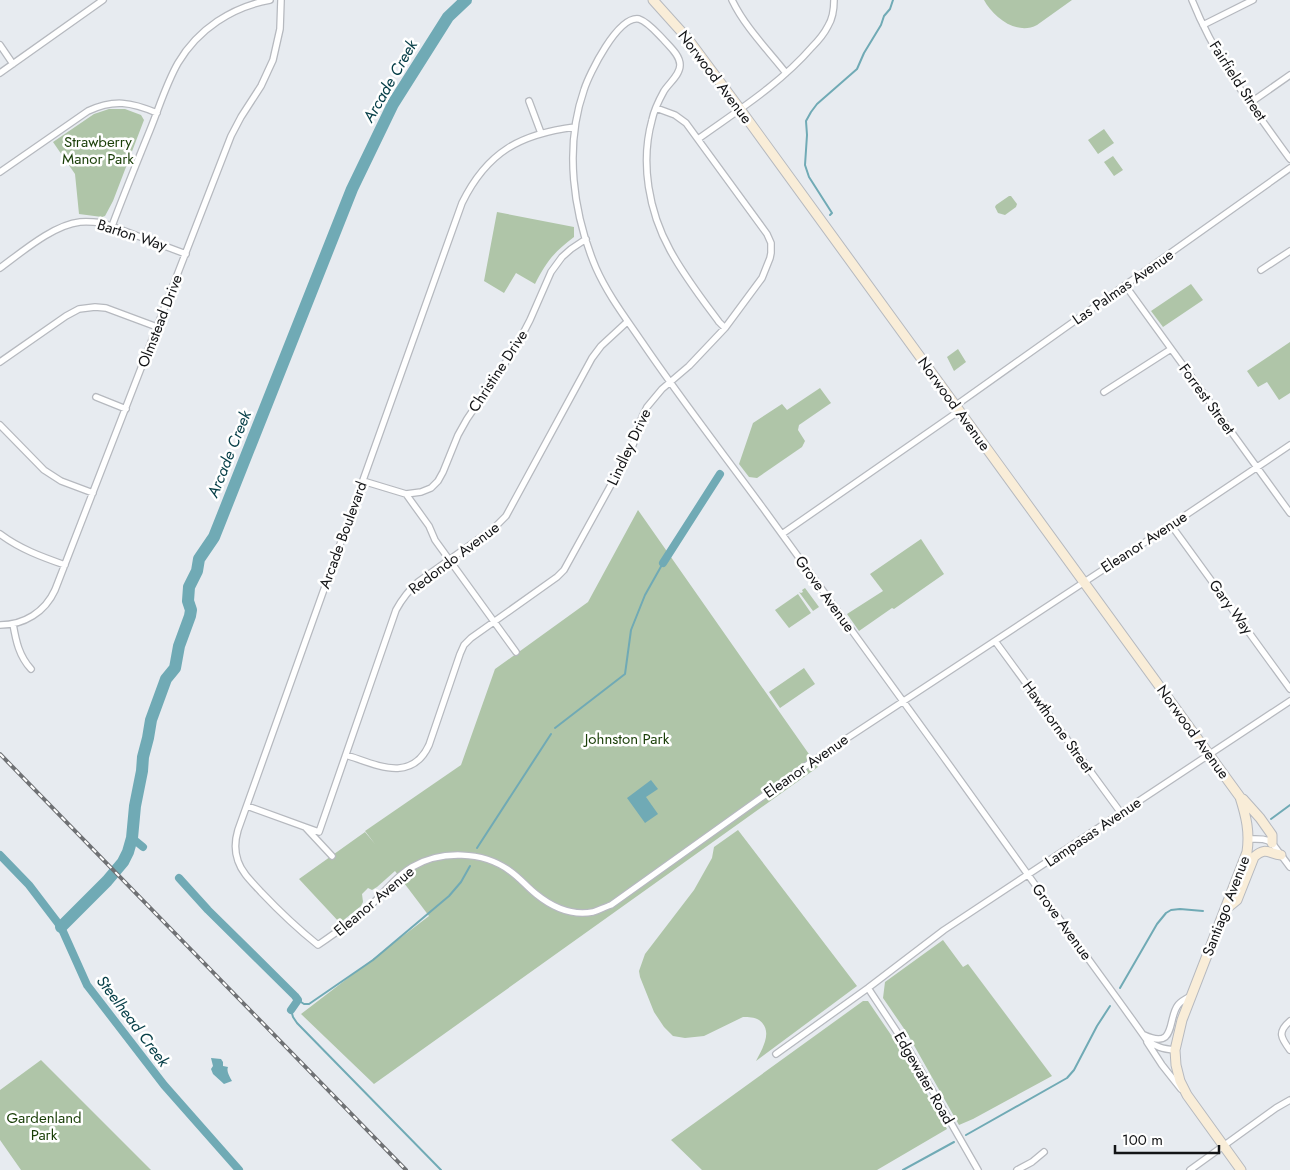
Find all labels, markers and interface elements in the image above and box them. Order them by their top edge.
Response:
street label: Norwood Avenue [673,26,758,128]
water label: Arcade Creek [357,34,423,127]
street label: Fairfield Street [1204,37,1272,126]
park label: Strawberry Manor Park [62,131,134,170]
street label: Barton Way [94,213,170,257]
street label: Las Palmas Avenue [1068,244,1178,330]
street label: Olmstead Drive [132,271,188,371]
street label: Christine Drive [463,325,533,416]
street label: Norwood Avenue [912,352,996,456]
street label: Forrest Street [1174,359,1241,439]
street label: Lindley Drive [602,405,657,489]
water label: Arcade Creek [201,406,257,502]
street label: Arcade Boulevard [313,478,373,592]
street label: Eleanor Avenue [1096,506,1192,578]
street label: Redondo Avenue [404,516,504,599]
street label: Grove Avenue [790,551,860,637]
street label: Gary Way [1204,575,1259,639]
street label: Hawthorne Street [1017,677,1099,778]
street label: Norwood Avenue [1151,680,1235,784]
park label: Johnston Park [583,728,670,750]
street label: Eleanor Avenue [759,728,853,803]
street label: Lampasas Avenue [1040,791,1146,872]
street label: Santiago Avenue [1197,852,1255,959]
street label: Eleanor Avenue [329,861,419,941]
street label: Grove Avenue [1027,879,1097,965]
water label: Steelhead Creek [91,971,176,1072]
street label: Edgewater Road [889,1028,959,1128]
park label: Gardenland Park [6,1107,82,1146]
scale bar [1115,1122,1219,1154]
text: 100 m [1122,1129,1163,1151]

